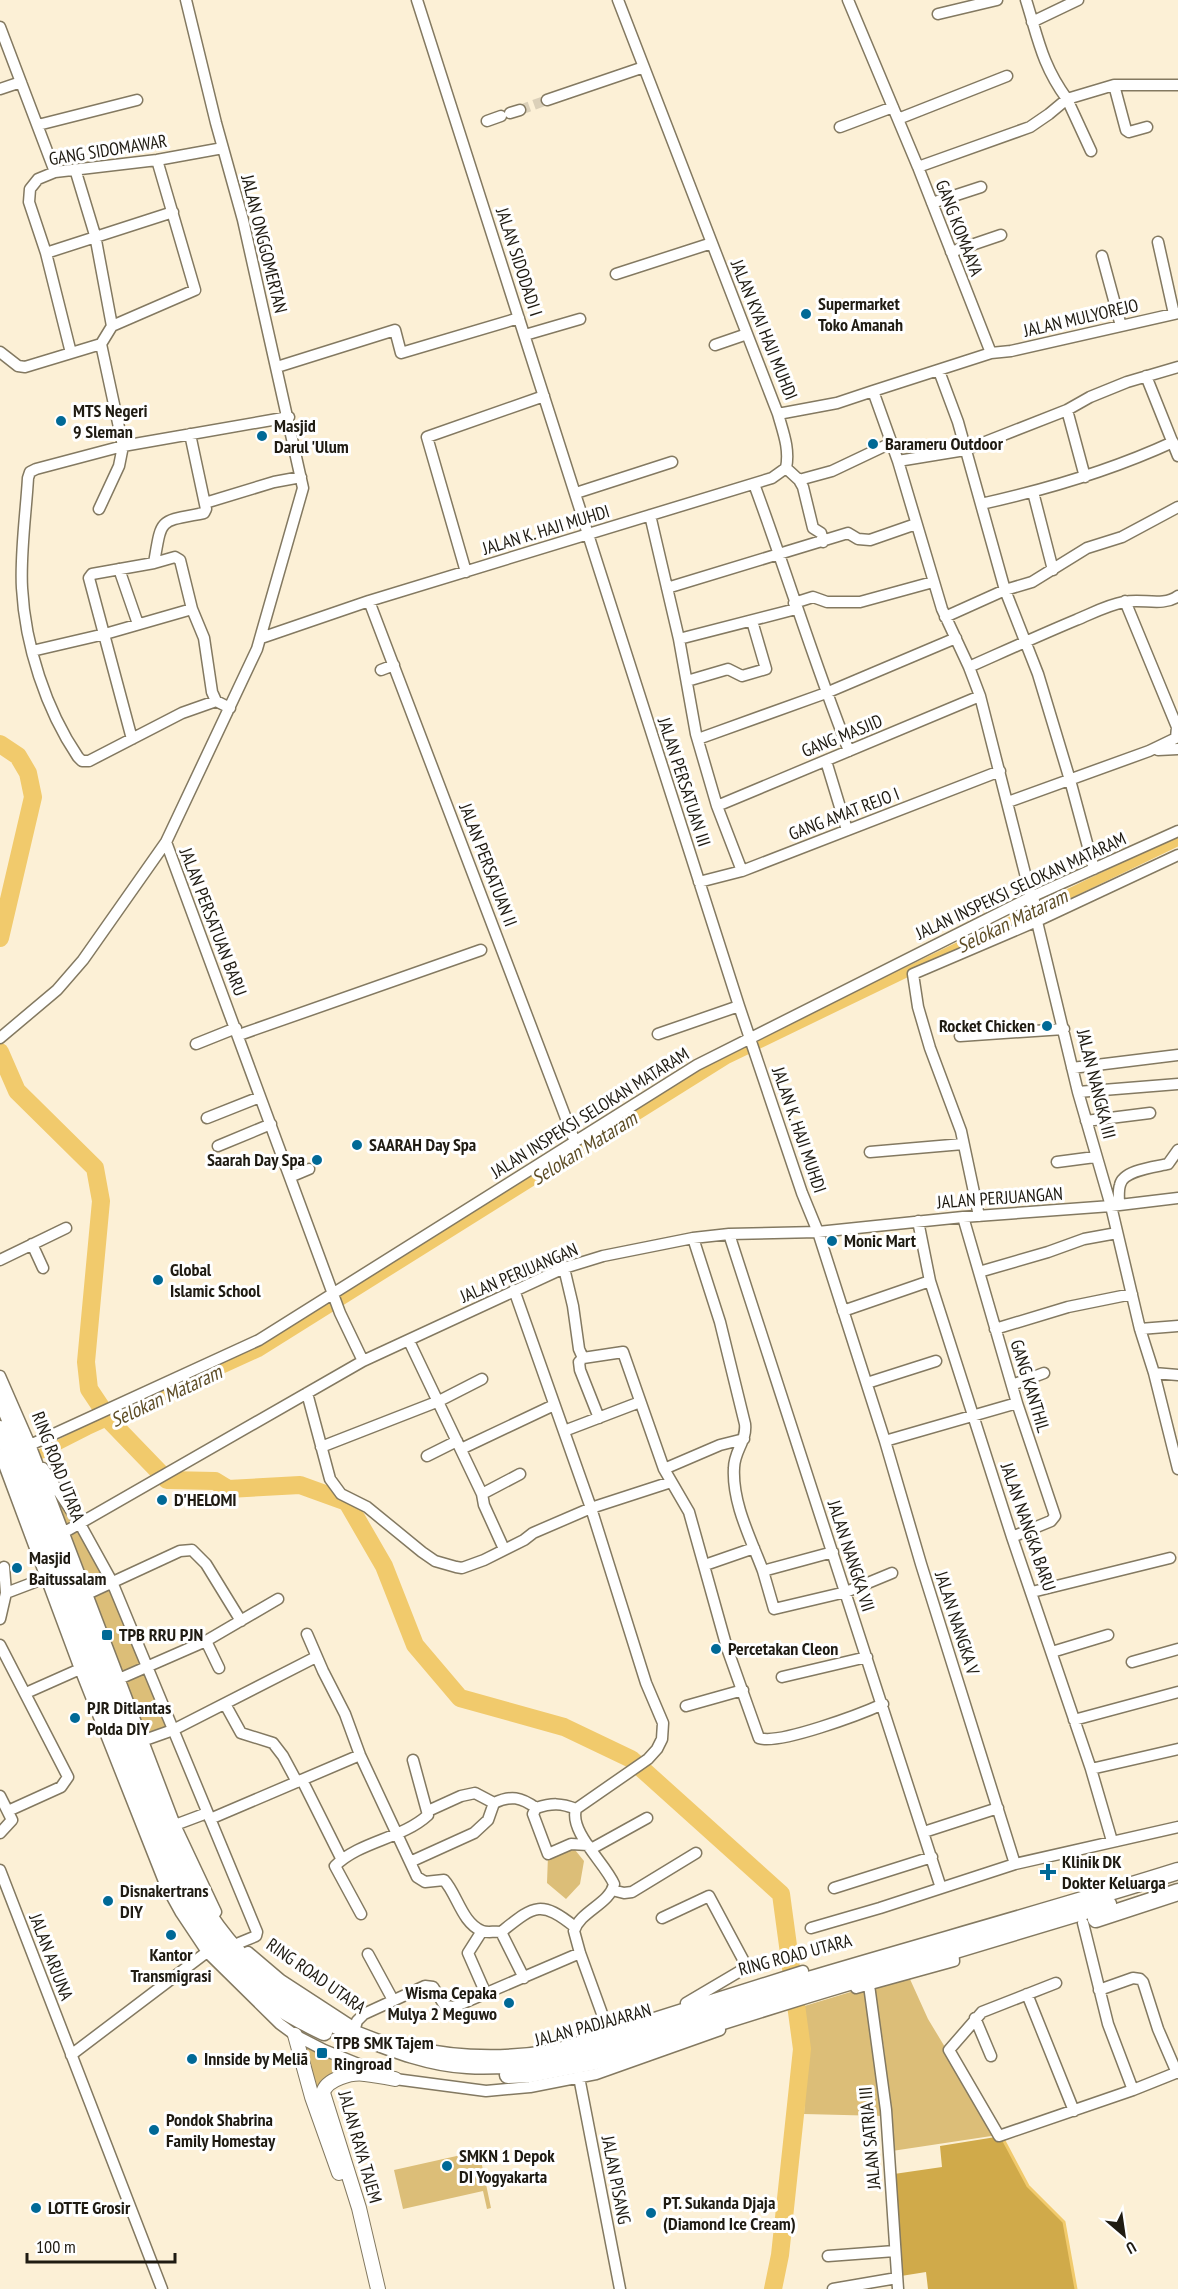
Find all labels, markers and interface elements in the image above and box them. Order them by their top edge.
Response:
street label: GANG SIDOMAWAR [47,129,169,170]
street label: JALAN ONGGOMERTAN [236,171,293,315]
street label: GANG KOMAAYA [931,176,989,280]
street label: JALAN SIDODADI I [491,204,548,319]
street label: JALAN KYAI HAJI MUHDI [725,255,803,403]
place label: Supermarket Toko Amanah [818,292,903,336]
street label: JALAN MULYOREJO [1020,293,1141,342]
marker: Supermarket Toko Amanah [799,307,813,321]
place label: MTS Negeri 9 Sleman [73,399,148,443]
marker: MTS Negeri 9 Sleman [54,414,68,428]
place label: Masjid Darul 'Ulum [274,414,349,458]
marker: Masjid Darul 'Ulum [255,429,269,443]
place label: Barameru Outdoor [885,432,1004,455]
marker: Barameru Outdoor [866,437,880,451]
street label: JALAN K. HAJI MUHDI [479,499,612,560]
street label: GANG MASJID [798,709,886,762]
street label: JALAN PERSATUAN III [652,714,716,849]
street label: GANG AMAT REJO I [785,782,902,845]
street label: JALAN PERSATUAN II [454,799,522,930]
street label: JALAN INSPEKSI SELOKAN MATARAM [911,827,1130,945]
street label: JALAN PERSATUAN BARU [174,844,252,999]
water label: Selokan Mataram [953,883,1072,959]
place label: Rocket Chicken [939,1014,1035,1037]
marker: Rocket Chicken [1040,1019,1054,1033]
street label: JALAN NANGKA III [1072,1026,1121,1141]
street label: JALAN INSPEKSI SELOKAN MATARAM [486,1042,693,1184]
street label: JALAN K. HAJI MUHDI [767,1063,832,1196]
water label: Selokan Mataram [526,1105,642,1191]
place label: SAARAH Day Spa [369,1133,476,1156]
marker: SAARAH Day Spa [350,1138,364,1152]
place label: Saarah Day Spa [207,1148,305,1171]
marker: Saarah Day Spa [310,1153,324,1167]
street label: JALAN PERJUANGAN [935,1182,1064,1213]
place label: Monic Mart [844,1229,917,1252]
marker: Monic Mart [825,1234,839,1248]
street label: JALAN PERJUANGAN [455,1237,581,1308]
place label: Global Islamic School [170,1258,261,1302]
marker: Global Islamic School [151,1273,165,1287]
street label: GANG KANTHIL [1005,1337,1056,1435]
water label: Selokan Mataram [106,1359,227,1433]
street label: RING ROAD UTARA [27,1408,90,1526]
street label: JALAN NANGKA BARU [995,1459,1061,1594]
place label: D'HELOMI [174,1488,237,1511]
marker: D'HELOMI [155,1493,169,1507]
street label: JALAN NANGKA VII [822,1496,880,1614]
place label: Masjid Baitussalam [29,1546,106,1590]
marker: Masjid Baitussalam [10,1561,24,1575]
street label: JALAN NANGKA V [930,1567,985,1678]
place label: TPB RRU PJN [119,1623,203,1646]
marker: TPB RRU PJN [100,1628,114,1642]
place label: Percetakan Cleon [728,1637,838,1660]
marker: Percetakan Cleon [709,1642,723,1656]
place label: PJR Ditlantas Polda DIY [87,1696,171,1740]
marker: PJR Ditlantas Polda DIY [68,1711,82,1725]
place label: Klinik DK Dokter Keluarga [1062,1850,1166,1894]
marker: Klinik DK Dokter Keluarga [1039,1863,1057,1881]
place label: Disnakertrans DIY [120,1879,209,1923]
marker: Disnakertrans DIY [101,1894,115,1908]
street label: JALAN ARJUNA [24,1909,79,2004]
marker: Kantor Transmigrasi [164,1928,178,1942]
street label: RING ROAD UTARA [736,1928,854,1981]
street label: RING ROAD UTARA [262,1933,371,2019]
place label: Kantor Transmigrasi [130,1943,212,1987]
place label: Wisma Cepaka Mulya 2 Meguwo [388,1981,497,2025]
marker: Wisma Cepaka Mulya 2 Meguwo [502,1996,516,2010]
street label: JALAN PADJAJARAN [531,1998,654,2051]
place label: TPB SMK Tajem Ringroad [334,2031,434,2075]
marker: TPB SMK Tajem Ringroad [315,2046,329,2060]
place label: Innside by Meliã [204,2047,308,2070]
marker: Innside by Meliã [185,2052,199,2066]
street label: JALAN SATRIA III [854,2086,886,2191]
street label: JALAN RAYA TAJEM [333,2087,387,2206]
place label: Pondok Shabrina Family Homestay [166,2108,276,2152]
marker: Pondok Shabrina Family Homestay [147,2123,161,2137]
street label: JALAN PISANG [596,2133,636,2226]
place label: SMKN 1 Depok DI Yogyakarta [459,2144,555,2188]
marker: SMKN 1 Depok DI Yogyakarta [440,2159,454,2173]
place label: PT. Sukanda Djaja (Diamond Ice Cream) [663,2191,796,2235]
place label: LOTTE Grosir [48,2196,131,2219]
marker: LOTTE Grosir [29,2201,43,2215]
north arrow [1094,2205,1154,2265]
marker: PT. Sukanda Djaja (Diamond Ice Cream) [644,2206,658,2220]
scale bar [27,2226,176,2264]
text: 100 m [36,2235,76,2258]
text: U [1123,2237,1140,2259]

